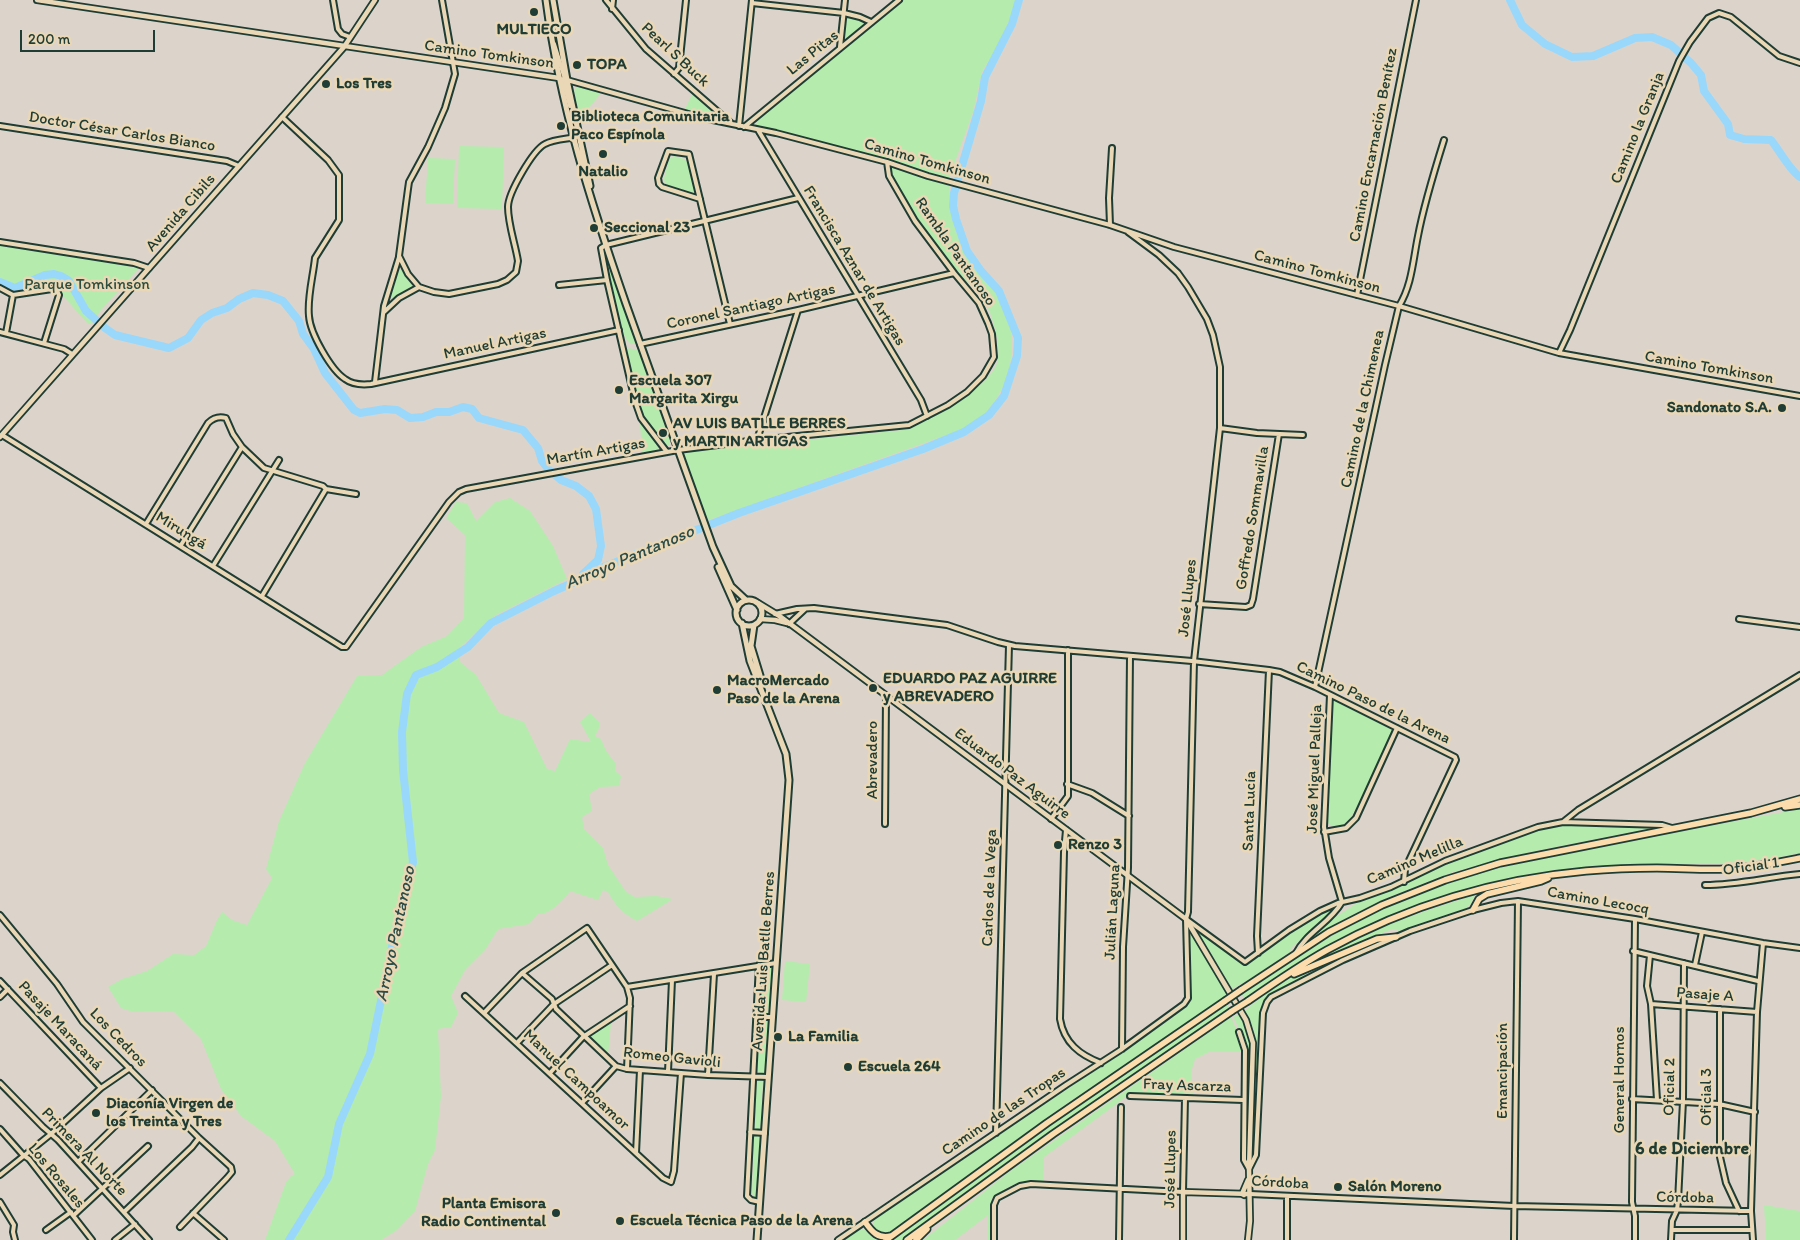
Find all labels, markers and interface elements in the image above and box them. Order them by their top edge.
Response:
marker: MULTIECO [528,6,540,18]
street label: Pearl S Buck [637,19,713,91]
scale bar [22,20,158,52]
place label: MULTIECO [496,20,572,40]
street label: Las Pitas [783,26,843,80]
text: 200 m [28,30,70,48]
street label: Camino Tomkinson [423,36,555,74]
street label: Camino Encarnación Benítez [1346,46,1402,244]
place label: TOPA [587,55,627,75]
marker: TOPA [571,59,583,71]
street label: Camino la Granja [1607,69,1669,187]
place label: Los Tres [336,74,392,94]
marker: Los Tres [320,78,332,90]
place label: Biblioteca Comunitaria Paco Espínola [571,107,729,145]
street label: Doctor César Carlos Bianco [27,108,217,156]
marker: Biblioteca Comunitaria Paco Espínola [555,120,567,132]
street label: Camino Tomkinson [862,135,992,189]
marker: Natalio [597,148,609,160]
place label: Natalio [578,162,628,182]
street label: Avenida Cibils [142,170,220,256]
street label: Francisca Aznar de Artigas [799,182,909,350]
street label: Rambla Pantanoso [910,194,1000,310]
place label: Seccional 23 [604,218,690,238]
marker: Seccional 23 [588,222,600,234]
street label: Camino Tomkinson [1251,246,1383,298]
park label: Parque Tomkinson [24,275,150,295]
street label: Coronel Santiago Artigas [665,280,837,334]
street label: Manuel Artigas [442,324,548,364]
street label: Camino de la Chimenea [1337,328,1389,490]
street label: Camino Tomkinson [1643,347,1775,389]
place label: Escuela 307 Margarita Xirgu [629,371,738,409]
marker: Escuela 307 Margarita Xirgu [613,384,625,396]
place label: Sandonato S.A. [1667,398,1772,418]
marker: Sandonato S.A. [1776,402,1788,414]
place label: AV LUIS BATLLE BERRES y MARTIN ARTIGAS [673,414,846,452]
marker: AV LUIS BATLLE BERRES y MARTIN ARTIGAS [657,427,669,439]
street label: Martín Artigas [545,434,647,470]
street label: Goffredo Sommavilla [1232,445,1274,591]
street label: Mirungá [152,508,210,554]
water label: Arroyo Pantanoso [562,521,698,595]
street label: José Llupes [1174,558,1202,638]
street label: Camino Paso de la Arena [1293,657,1453,749]
place label: EDUARDO PAZ AGUIRRE y ABREVADERO [883,669,1057,707]
place label: MacroMercado Paso de la Arena [727,671,840,709]
marker: EDUARDO PAZ AGUIRRE y ABREVADERO [867,682,879,694]
marker: MacroMercado Paso de la Arena [711,684,723,696]
street label: José Miguel Palleja [1303,704,1327,834]
street label: Abrevadero [863,721,883,799]
street label: Eduardo Paz Aguirre [950,724,1074,824]
street label: Santa Lucía [1239,771,1261,851]
street label: Carlos de la Vega [978,829,1002,947]
street label: Camino Melilla [1364,832,1466,890]
place label: Renzo 3 [1068,835,1122,855]
marker: Renzo 3 [1052,839,1064,851]
street label: Oficial 1 [1722,854,1780,880]
water label: Arroyo Pantanoso [371,864,421,1004]
street label: Julián Laguna [1101,864,1125,960]
street label: Avenida Luis Batlle Berres [748,871,780,1051]
street label: Camino Lecocq [1546,883,1650,919]
street label: Pasaje Maracaná [14,977,106,1075]
street label: Pasaje A [1676,983,1734,1007]
street label: Los Cedros [85,1004,151,1072]
street label: Emancipación [1493,1023,1513,1119]
street label: Manuel Campoamor [519,1026,633,1134]
street label: General Hornos [1610,1026,1630,1134]
place label: La Familia [788,1027,858,1047]
marker: La Familia [772,1031,784,1043]
street label: Romeo Gavioli [622,1043,722,1073]
place label: Escuela 264 [858,1057,941,1077]
street label: Oficial 2 [1660,1058,1680,1116]
marker: Escuela 264 [842,1061,854,1073]
street label: Camino de las Tropas [938,1063,1070,1161]
street label: Oficial 3 [1697,1068,1717,1126]
street label: Fray Ascarza [1142,1075,1232,1097]
place label: Diaconía Virgen de los Treinta y Tres [106,1094,233,1132]
street label: Primera Al Norte [37,1104,131,1200]
marker: Diaconía Virgen de los Treinta y Tres [90,1107,102,1119]
street label: José Llupes [1161,1130,1181,1208]
district label: 6 de Diciembre [1635,1138,1749,1160]
street label: Los Rosales [23,1140,89,1212]
street label: Córdoba [1251,1172,1309,1194]
place label: Salón Moreno [1348,1177,1442,1197]
marker: Salón Moreno [1332,1181,1344,1193]
street label: Córdoba [1656,1188,1714,1208]
place label: Planta Emisora Radio Continental [421,1194,546,1232]
marker: Planta Emisora Radio Continental [550,1207,562,1219]
place label: Escuela Técnica Paso de la Arena [630,1211,853,1231]
marker: Escuela Técnica Paso de la Arena [614,1215,626,1227]

